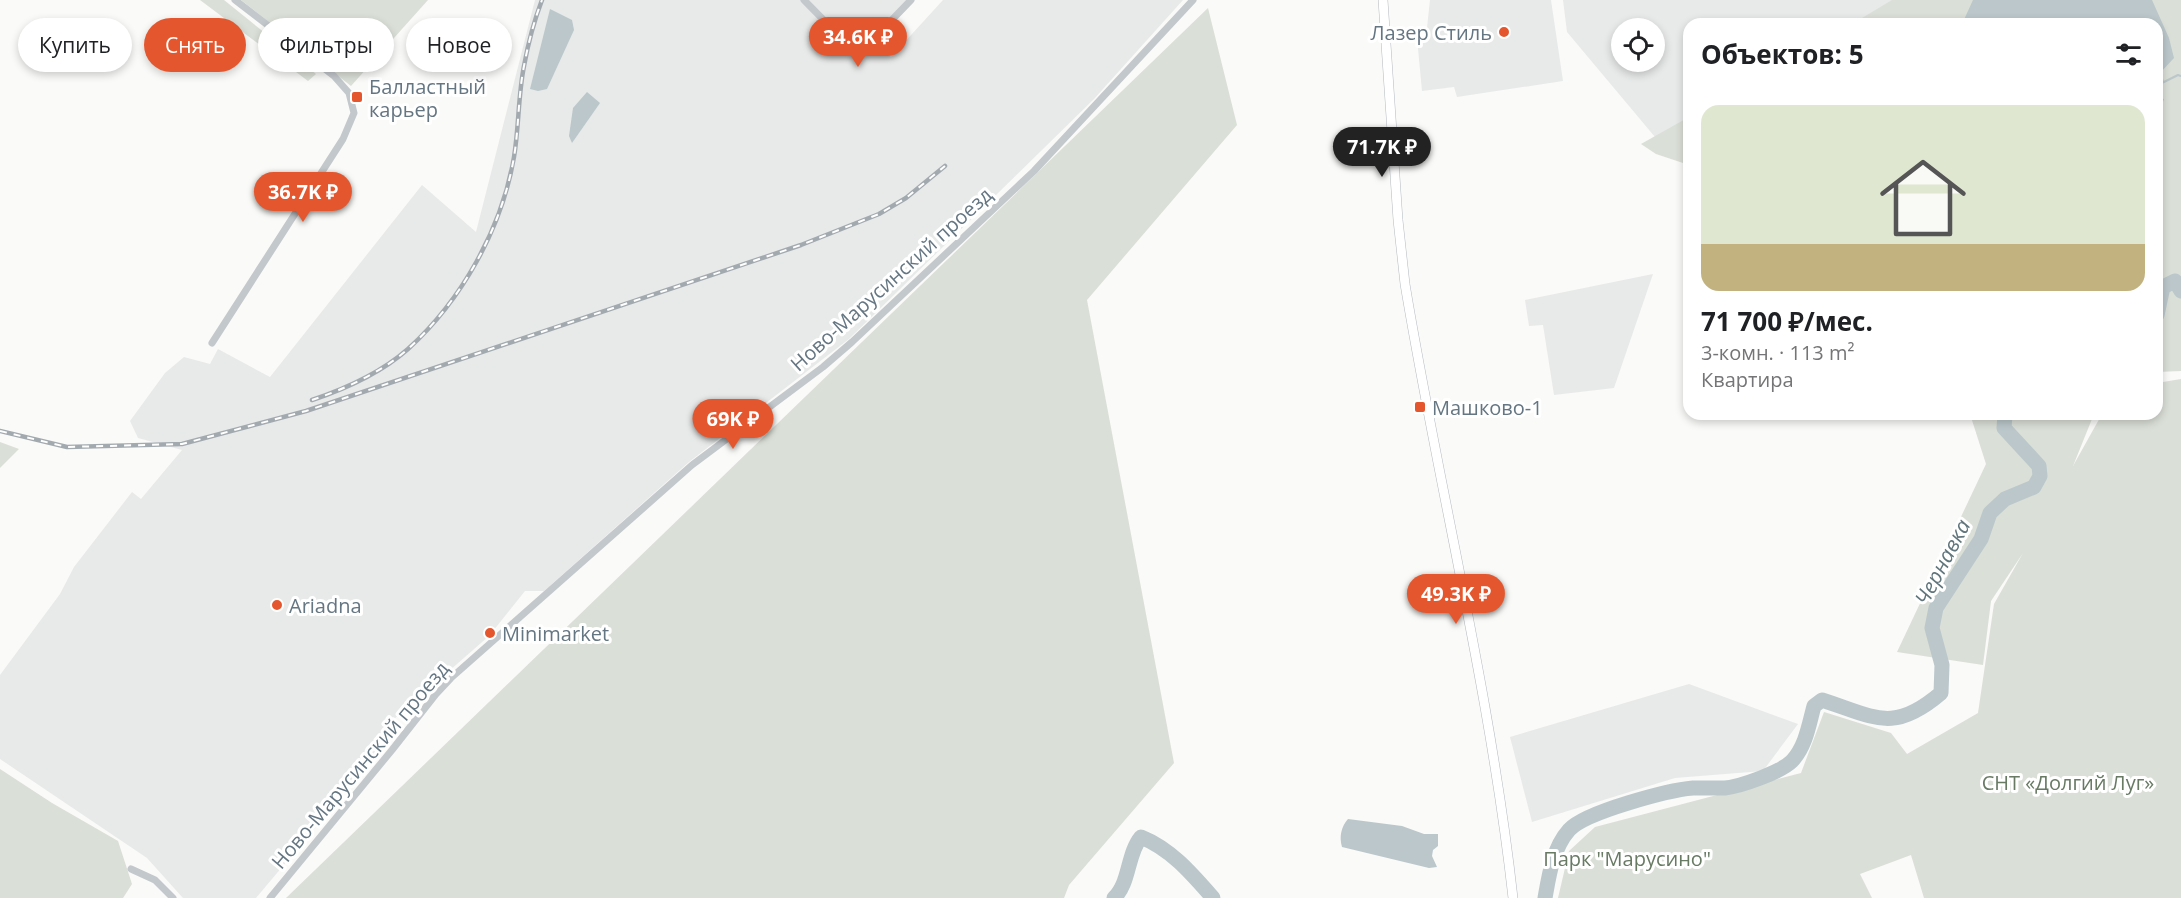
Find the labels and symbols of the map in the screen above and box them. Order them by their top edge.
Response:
pin: 34.6K ₽ [803,17,913,68]
place label: Лазер Стиль [1371,19,1492,46]
marker: Лазер Стиль [1497,25,1511,39]
place label: Балластный карьер [369,73,486,123]
marker: Балластный карьер [350,90,364,104]
pin: 71.7K ₽ [1327,127,1437,178]
pin: 36.7K ₽ [248,172,358,223]
street label: Ново-Марусинский проезд [784,181,998,377]
place label: Машково-1 [1432,394,1543,421]
pin: 69K ₽ [691,399,775,450]
marker: Машково-1 [1413,400,1427,414]
water label: Чернавка [1908,514,1976,610]
pin: 49.3K ₽ [1401,574,1511,625]
place label: Ariadna [289,592,362,619]
marker: Ariadna [270,598,284,612]
place label: Minimarket [502,620,609,647]
marker: Minimarket [483,626,497,640]
street label: Ново-Марусинский проезд [265,655,455,874]
park label: СНТ «Долгий Луг» [1982,769,2154,796]
park label: Парк "Марусино" [1543,845,1711,872]

